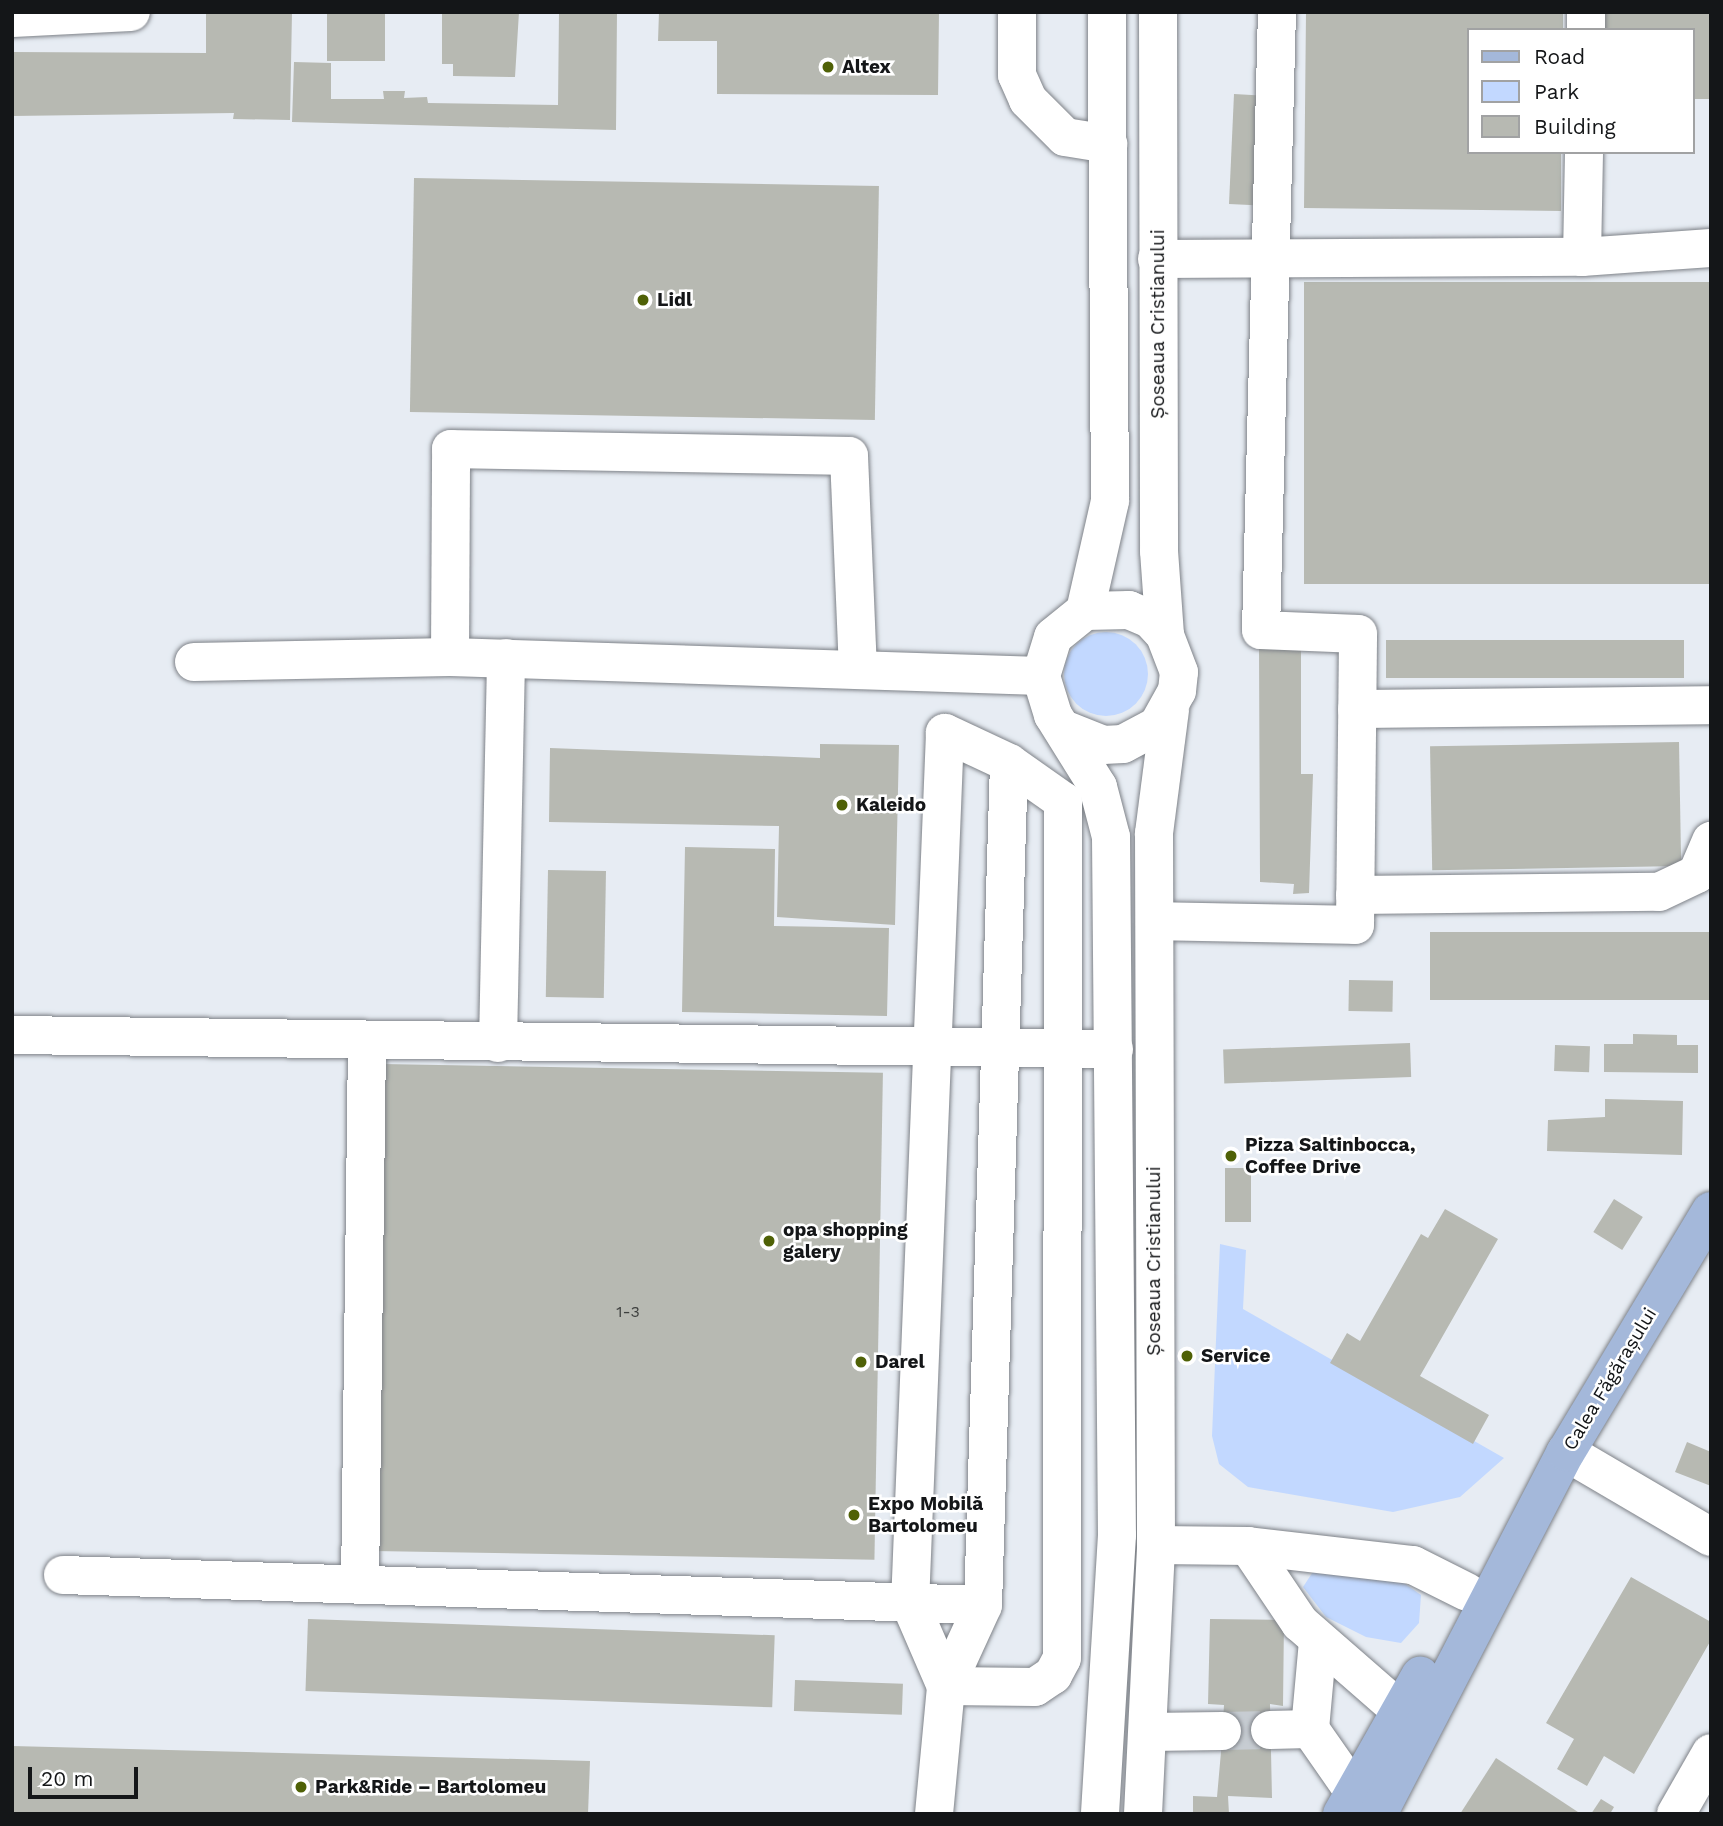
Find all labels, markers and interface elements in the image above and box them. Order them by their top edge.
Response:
legend [1468,28,1695,154]
text: Road [1534,44,1585,69]
place label: Altex [842,56,891,78]
marker: Altex [820,59,836,75]
text: Park [1534,79,1579,104]
text: Building [1534,114,1616,139]
street label: Șoseaua Cristianului [1147,229,1169,419]
place label: Lidl [657,289,692,311]
marker: Lidl [635,292,651,308]
place label: Kaleido [856,794,926,816]
marker: Kaleido [834,797,850,813]
place label: Pizza Saltinbocca, Coffee Drive [1245,1134,1416,1178]
marker: Pizza Saltinbocca, Coffee Drive [1223,1148,1239,1164]
street label: Șoseaua Cristianului [1143,1166,1165,1356]
place label: opa shopping galery [783,1219,908,1263]
marker: opa shopping galery [761,1233,777,1249]
house number: 1-3 [616,1302,640,1322]
street label: Calea Făgărașului [1558,1303,1662,1455]
place label: Service [1201,1345,1270,1367]
marker: Service [1179,1348,1195,1364]
place label: Darel [875,1351,925,1373]
marker: Darel [853,1354,869,1370]
place label: Expo Mobilă Bartolomeu [868,1493,983,1537]
marker: Expo Mobilă Bartolomeu [846,1507,862,1523]
scale bar [32,1752,142,1796]
text: 20 m [41,1766,93,1791]
place label: Park&Ride – Bartolomeu [315,1776,546,1798]
marker: Park&Ride – Bartolomeu [293,1779,309,1795]

